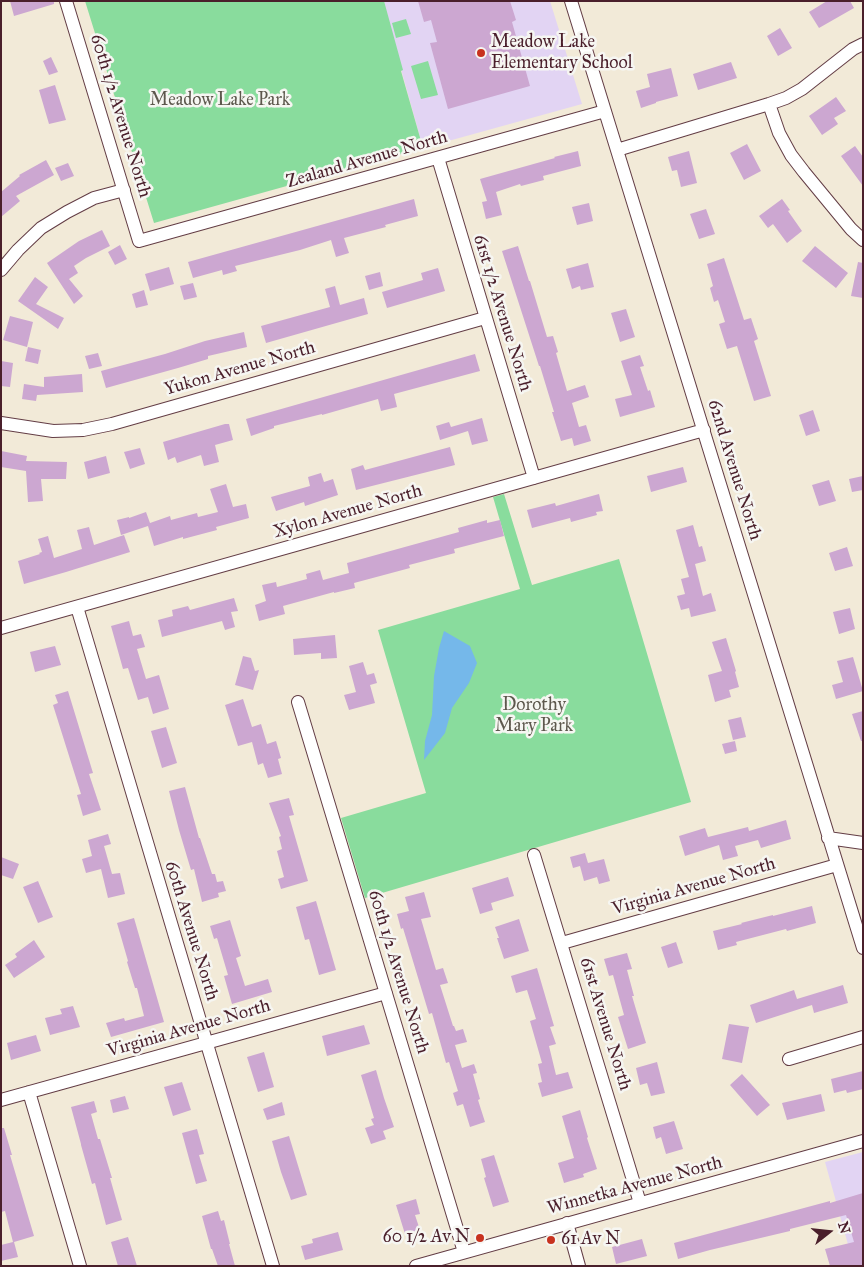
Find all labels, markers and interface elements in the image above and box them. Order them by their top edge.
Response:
street label: 60th 1/2 Avenue North [85,32,155,200]
place label: Meadow Lake Elementary School [491,32,633,74]
marker: Meadow Lake Elementary School [475,47,487,59]
park label: Meadow Lake Park [150,90,290,112]
street label: Zealand Avenue North [284,127,450,193]
street label: 61st 1/2 Avenue North [468,232,536,394]
street label: Yukon Avenue North [162,337,318,401]
street label: 62nd Avenue North [702,397,766,543]
street label: Xylon Avenue North [271,480,425,544]
park label: Dorothy Mary Park [495,695,573,738]
street label: Virginia Avenue North [610,853,778,921]
street label: 60th Avenue North [159,858,223,1004]
street label: 60th 1/2 Avenue North [363,888,433,1056]
street label: 61st Avenue North [574,955,636,1093]
street label: Virginia Avenue North [105,995,273,1063]
street label: Winnetka Avenue North [545,1152,725,1220]
north arrow [804,1207,854,1257]
text: N [834,1220,854,1236]
place label: 60 1/2 Av N [382,1227,470,1249]
place label: 61 Av N [561,1229,620,1251]
marker: 60 1/2 Av N [474,1232,486,1244]
marker: 61 Av N [545,1234,557,1246]

